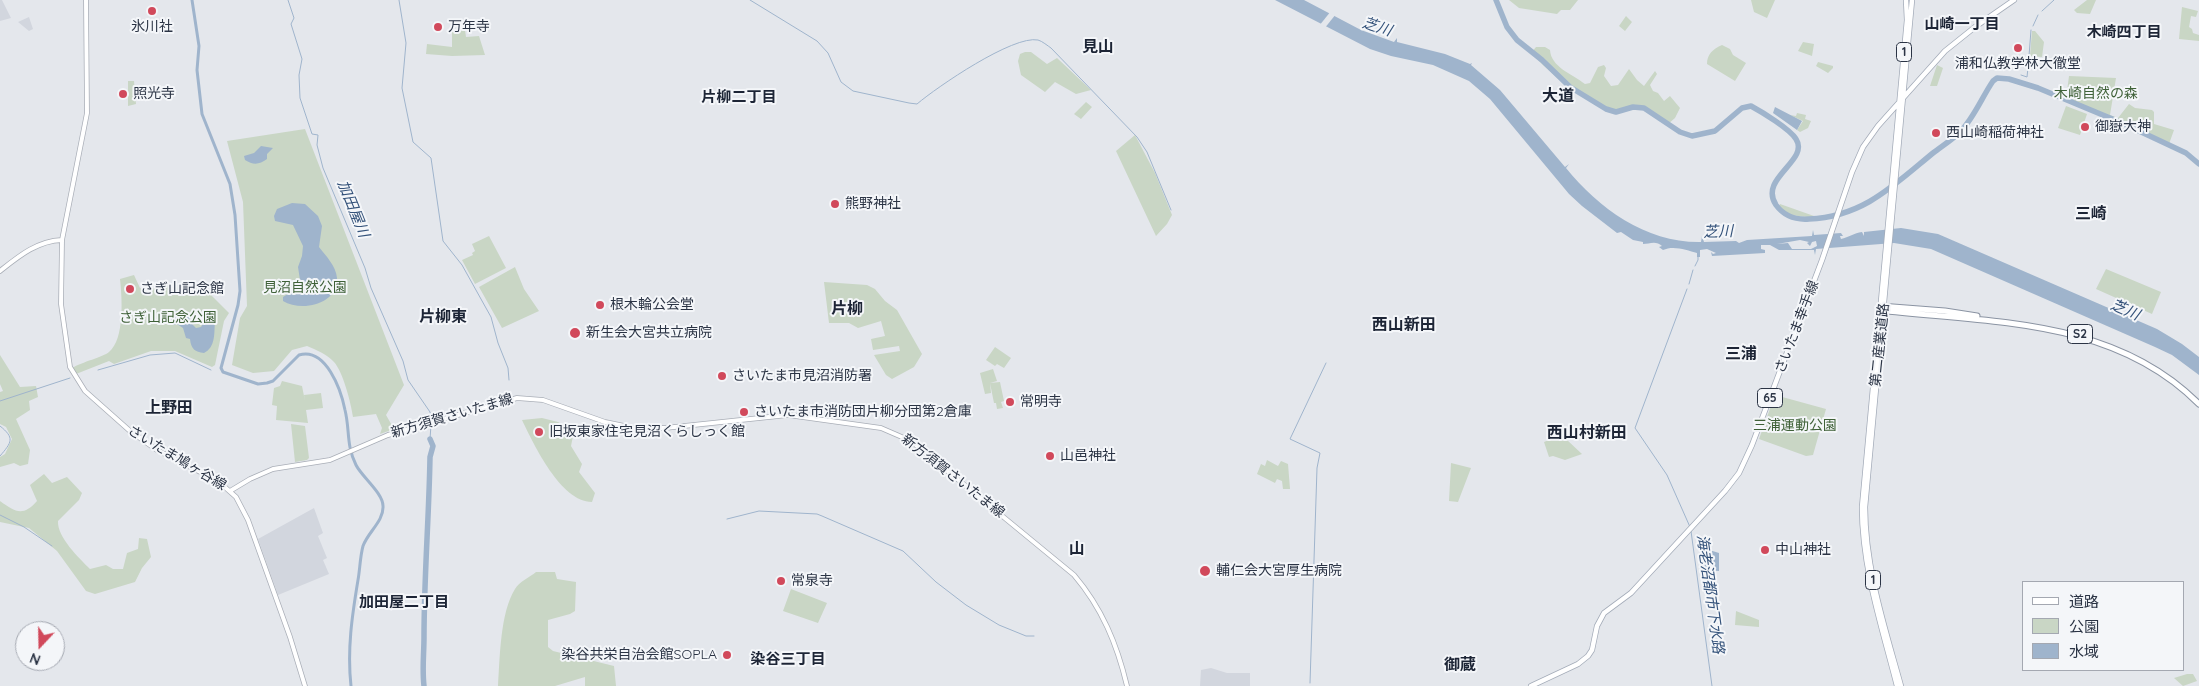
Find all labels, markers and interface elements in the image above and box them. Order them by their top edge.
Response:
marker: 氷川社 [146,5,158,17]
water label: 芝川 [1360,14,1394,40]
district label: 山崎一丁目 [1925,15,1999,33]
place label: 氷川社 [131,19,173,35]
place label: 万年寺 [448,19,490,35]
marker: 万年寺 [432,21,444,33]
district label: 木崎四丁目 [2087,23,2161,41]
district label: 見山 [1082,37,1114,57]
road number: 1 [1896,42,1912,62]
marker: 浦和仏教学林大徹堂 [2012,42,2024,54]
place label: 浦和仏教学林大徹堂 [1955,56,2081,72]
place label: 照光寺 [133,86,175,102]
district label: 大道 [1542,86,1574,106]
park label: 木崎自然の森 [2054,86,2138,102]
marker: 照光寺 [117,88,129,100]
district label: 片柳二丁目 [702,88,776,106]
place label: 御嶽大神 [2095,119,2151,135]
marker: 御嶽大神 [2079,121,2091,133]
place label: 西山崎稲荷神社 [1946,125,2044,141]
marker: 西山崎稲荷神社 [1930,127,1942,139]
water label: 加田屋川 [333,178,373,240]
place label: 熊野神社 [845,196,901,212]
marker: 熊野神社 [829,198,841,210]
district label: 三崎 [2075,204,2107,224]
water label: 芝川 [1703,222,1733,242]
street label: さいたま幸手線 [1772,278,1822,376]
park label: 見沼自然公園 [263,280,347,296]
place label: さぎ山記念館 [140,281,224,297]
marker: さぎ山記念館 [124,283,136,295]
water label: 芝川 [2108,296,2142,324]
place label: 根木輪公会堂 [610,297,694,313]
marker: 根木輪公会堂 [594,299,606,311]
district label: 片柳 [831,299,863,319]
street label: 第二産業道路 [1867,302,1893,388]
district label: 片柳東 [419,307,467,327]
park label: さぎ山記念公園 [119,310,217,326]
district label: 西山新田 [1372,315,1436,335]
road number: S2 [2068,324,2092,344]
place label: 新生会大宮共立病院 [586,325,712,341]
marker: 新生会大宮共立病院 [568,326,582,340]
district label: 三浦 [1725,344,1757,364]
place label: さいたま市見沼消防署 [732,368,872,384]
marker: さいたま市見沼消防署 [716,370,728,382]
road number: 65 [1758,388,1782,408]
street label: 新方須賀さいたま線 [389,391,515,441]
place label: 常明寺 [1020,394,1062,410]
marker: 常明寺 [1004,396,1016,408]
district label: 上野田 [145,398,193,418]
place label: さいたま市消防団片柳分団第2倉庫 [754,404,972,420]
marker: さいたま市消防団片柳分団第2倉庫 [738,406,750,418]
park label: 三浦運動公園 [1753,418,1837,434]
street label: さいたま鳩ヶ谷線 [125,422,229,494]
district label: 西山村新田 [1547,423,1627,443]
place label: 旧坂東家住宅見沼くらしっく館 [549,424,745,440]
marker: 旧坂東家住宅見沼くらしっく館 [533,426,545,438]
street label: 新方須賀さいたま線 [898,431,1008,521]
place label: 山邑神社 [1060,448,1116,464]
marker: 山邑神社 [1044,450,1056,462]
water label: 海老沼都市下水路 [1693,533,1727,655]
district label: 山 [1069,539,1085,559]
place label: 中山神社 [1775,542,1831,558]
marker: 中山神社 [1759,544,1771,556]
place label: 輔仁会大宮厚生病院 [1216,563,1342,579]
marker: 輔仁会大宮厚生病院 [1198,564,1212,578]
road number: 1 [1866,570,1880,590]
place label: 常泉寺 [791,573,833,589]
marker: 常泉寺 [775,575,787,587]
legend [2022,581,2184,671]
text: 道路 [2069,592,2099,611]
district label: 加田屋二丁目 [359,593,449,611]
text: 公園 [2069,617,2099,636]
north arrow [15,621,65,671]
text: 水域 [2069,642,2099,661]
place label: 染谷共栄自治会館SOPLA [562,647,717,663]
text: N [27,649,43,669]
marker: 染谷共栄自治会館SOPLA [721,649,733,661]
district label: 染谷三丁目 [751,650,825,668]
district label: 御蔵 [1444,655,1476,675]

